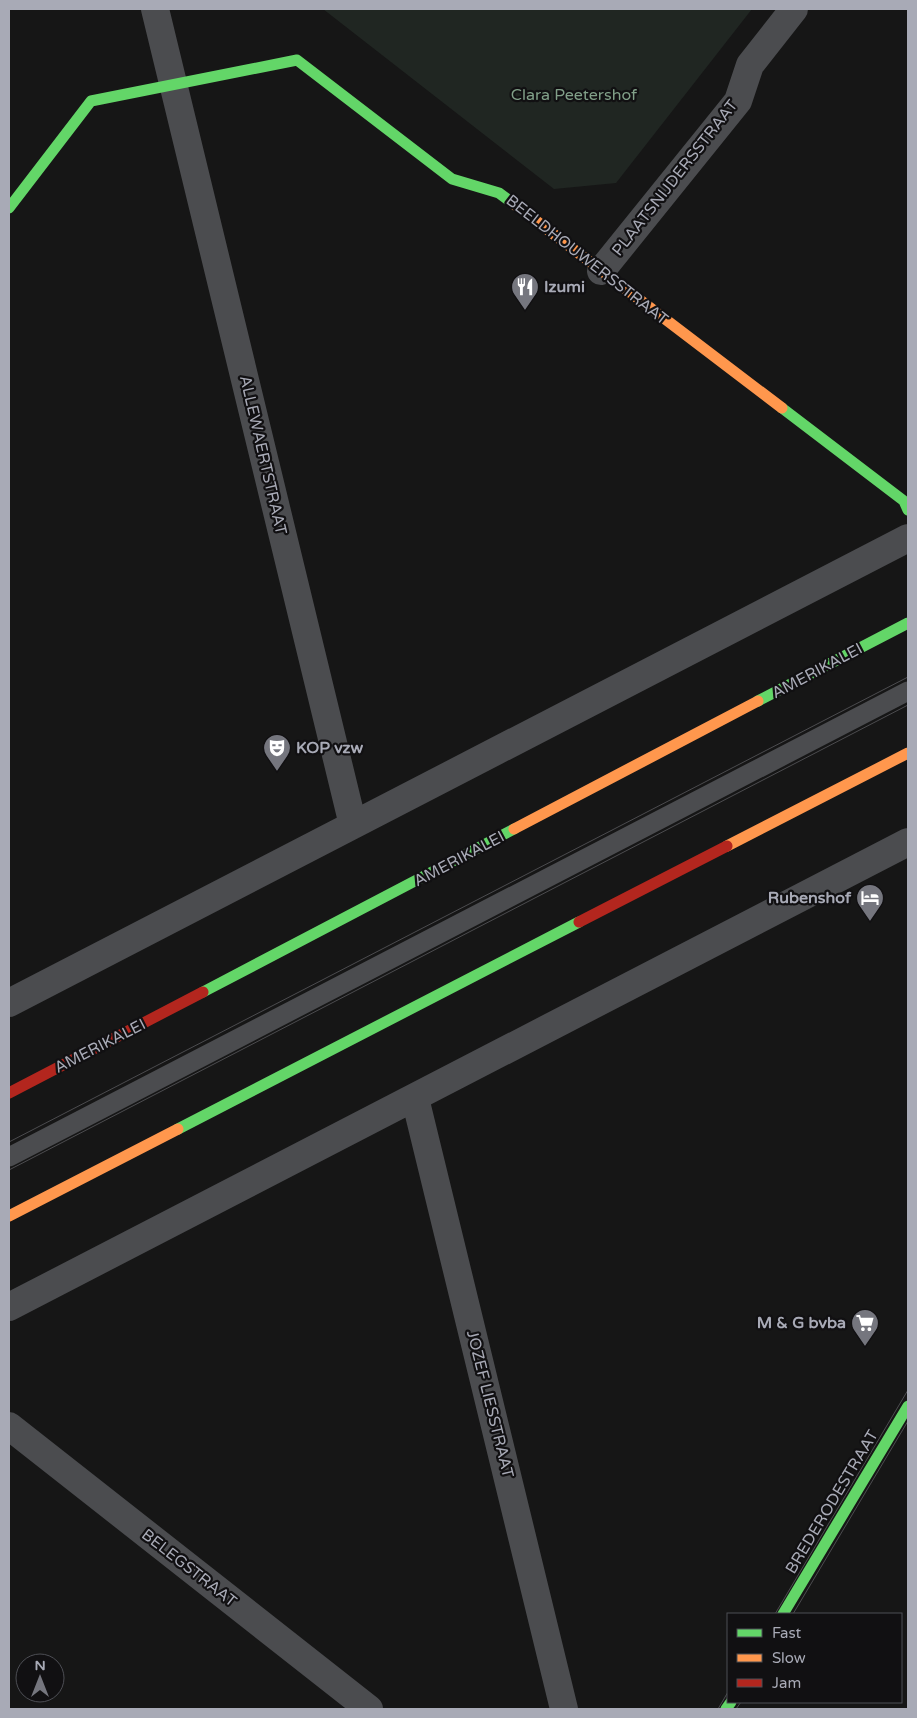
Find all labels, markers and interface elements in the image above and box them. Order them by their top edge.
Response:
park label: Clara Peetershof [511,85,638,105]
street label: PLAATSNIJDERSSTRAAT [608,96,742,260]
street label: BEELDHOUWERSSTRAAT [502,190,672,330]
restaurant icon: Izumi [510,272,540,311]
place label: Izumi [544,277,585,297]
street label: ALLEWAERTSTRAAT [235,373,291,537]
street label: AMERIKALEI [768,639,866,703]
theatre icon: KOP vzw [262,733,292,772]
place label: KOP vzw [296,738,364,758]
street label: AMERIKALEI [410,827,508,891]
hotel icon: Rubenshof [855,883,885,922]
place label: Rubenshof [768,888,852,908]
street label: AMERIKALEI [51,1014,149,1078]
supermarket icon: M & G bvba [850,1308,880,1347]
place label: M & G bvba [757,1313,846,1333]
street label: JOZEF LIESSTRAAT [462,1328,518,1480]
street label: BREDERODESTRAAT [781,1426,883,1578]
street label: BELEGSTRAAT [137,1525,241,1612]
legend [727,1613,902,1703]
text: Fast [772,1624,802,1642]
text: Slow [772,1649,806,1667]
north arrow [15,1653,65,1703]
text: N [34,1657,46,1674]
text: Jam [772,1674,801,1692]

